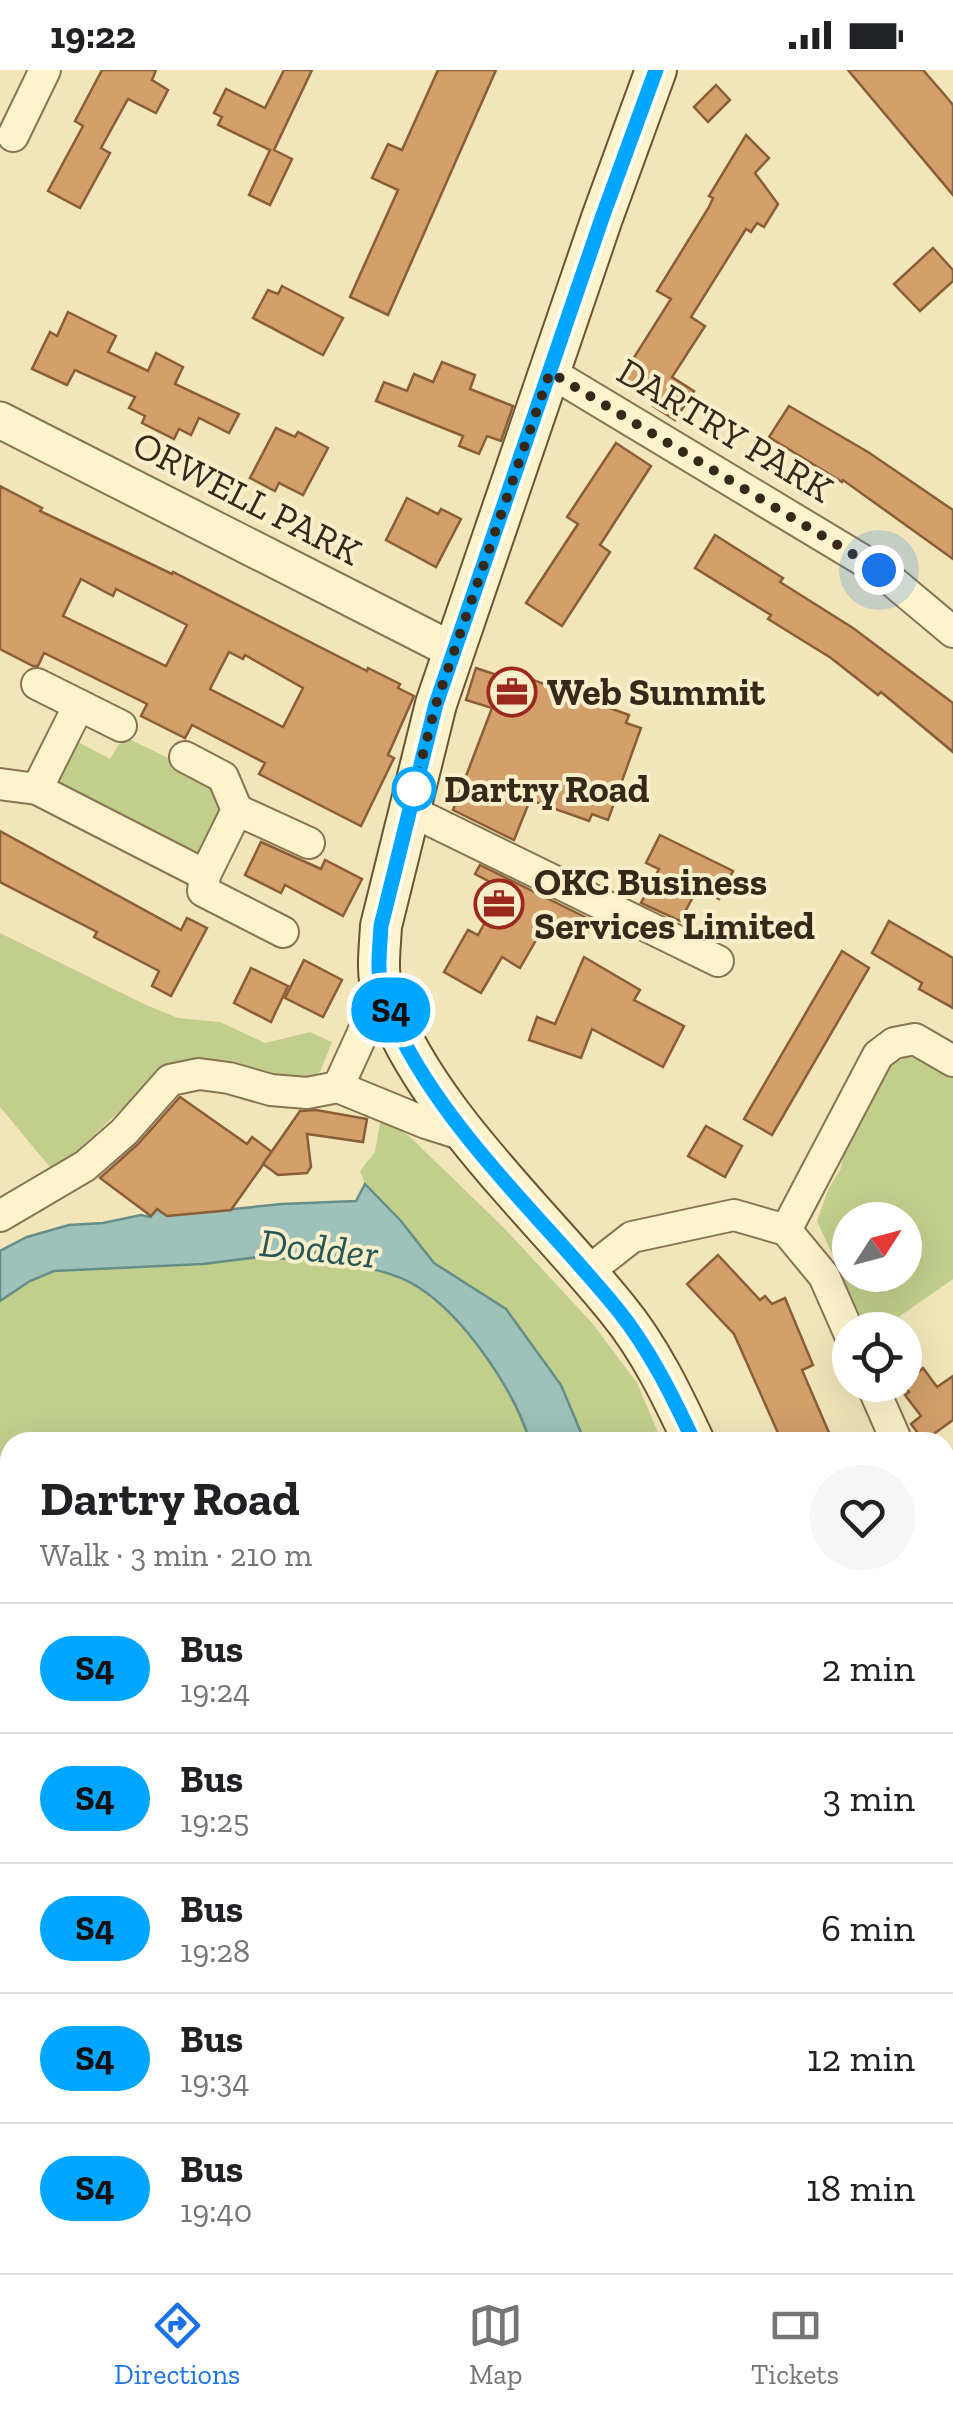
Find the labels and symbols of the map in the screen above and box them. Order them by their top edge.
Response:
street label: DARTRY PARK [609,348,841,513]
street label: ORWELL PARK [126,421,369,575]
your location [854,545,904,595]
office icon: Web Summit [486,666,538,718]
place label: Web Summit [547,669,766,715]
place label: Dartry Road [444,766,650,812]
marker: Dartry Road [393,768,435,810]
place label: OKC Business Services Limited [534,859,815,949]
office icon: OKC Business Services Limited [473,878,525,930]
line badge: S4 [346,978,436,1042]
north arrow [832,1202,922,1292]
water label: Dodder [257,1218,381,1278]

